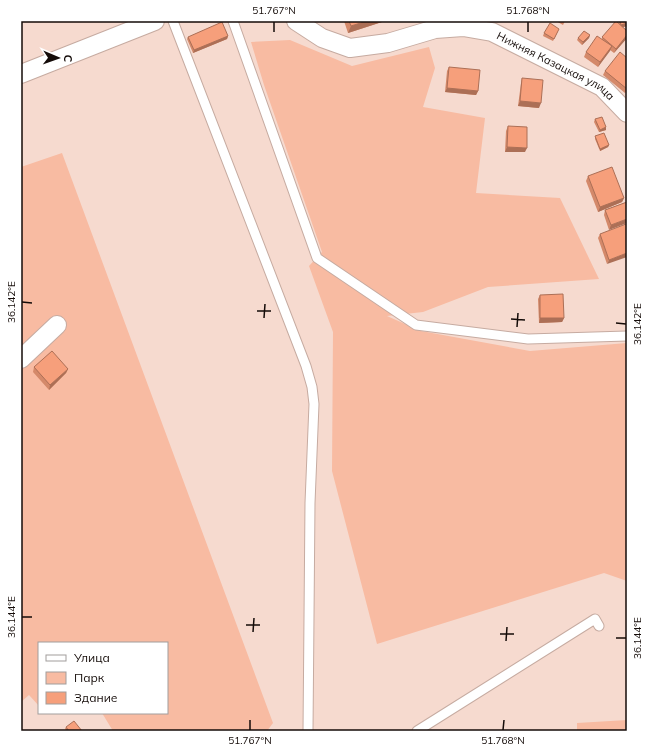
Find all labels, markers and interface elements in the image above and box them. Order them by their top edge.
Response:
text: 51.767°N [252,4,296,17]
text: 51.768°N [506,4,550,17]
street label: Нижняя Казацкая улица [495,29,618,103]
north arrow [38,38,78,78]
text: С [61,54,75,63]
text: 36.142°E [5,281,18,323]
text: 36.142°E [631,303,644,345]
text: 36.144°E [5,596,18,638]
text: 36.144°E [631,617,644,659]
legend [38,642,168,714]
text: Улица [73,650,110,665]
text: Парк [74,670,105,685]
text: Здание [74,690,118,705]
text: 51.767°N [228,734,272,747]
text: 51.768°N [481,734,525,747]

